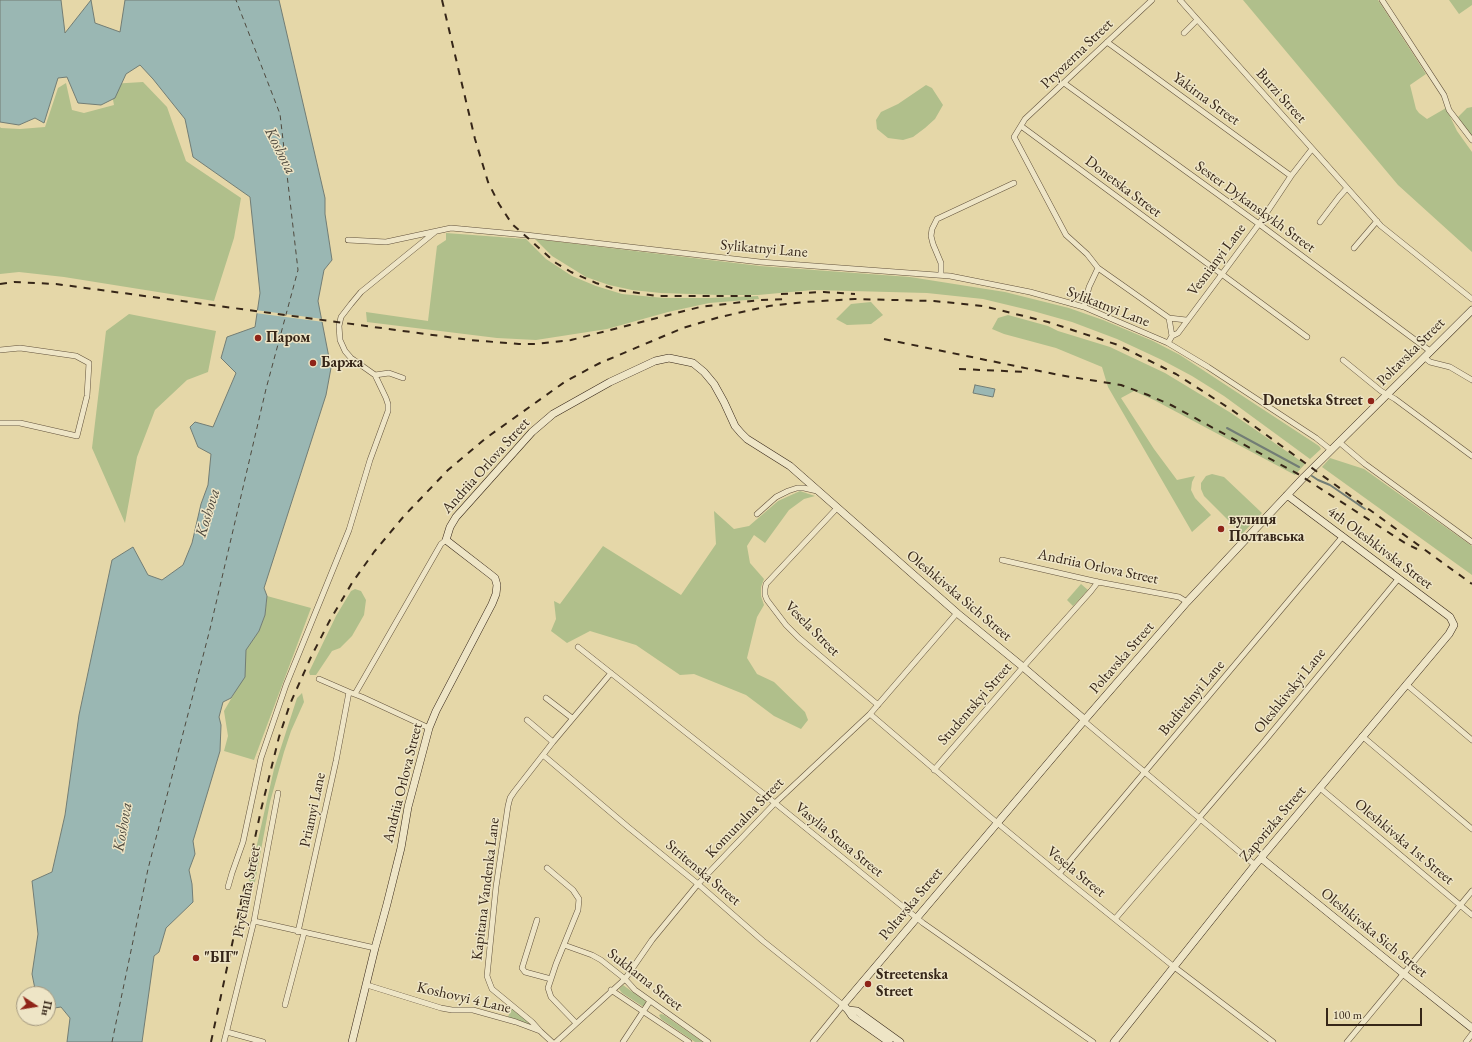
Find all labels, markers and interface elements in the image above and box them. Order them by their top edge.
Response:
street label: Pryozerna Street [1037,15,1117,93]
street label: Burzi Street [1252,65,1310,127]
street label: Yakirna Street [1169,69,1243,129]
water label: Koshova [260,124,300,178]
street label: Donetska Street [1081,152,1165,222]
street label: Sester Dykanskykh Street [1191,157,1319,257]
street label: Vesnianyi Lane [1184,220,1250,300]
street label: Sylikatnyi Lane [720,236,808,262]
street label: Sylikatnyi Lane [1064,283,1152,331]
street label: Poltavska Street [1373,314,1449,390]
place label: Паром [266,329,310,347]
marker: Паром [253,333,263,343]
place label: Баржа [321,354,363,372]
marker: Баржа [308,358,318,368]
place label: Donetska Street [1263,392,1363,410]
marker: Donetska Street [1366,396,1376,406]
street label: Andriia Orlova Street [438,414,534,518]
water label: Koshova [192,486,224,540]
street label: 4th Oleshkivska Street [1324,503,1436,593]
place label: вулиця Полтавська [1229,511,1304,546]
marker: вулиця Полтавська [1216,524,1226,534]
street label: Andriia Orlova Street [1036,545,1160,589]
street label: Oleshkivska Sich Street [903,547,1015,645]
street label: Vesela Street [781,598,843,660]
street label: Poltavska Street [1086,618,1158,698]
street label: Oleshkivskyi Lane [1250,645,1330,737]
street label: Budivelnyi Lane [1155,657,1229,739]
street label: Studentskyi Street [934,659,1016,749]
street label: Andriia Orlova Street [379,721,427,845]
street label: Priamyi Lane [296,771,330,849]
street label: Komunalna Street [702,774,788,862]
street label: Zaporizka Street [1236,782,1310,866]
street label: Oleshkivska 1st Street [1351,795,1457,889]
street label: Vasylia Stusa Street [791,799,887,881]
water label: Koshova [109,801,137,853]
street label: Kapitana Vandenka Lane [468,817,504,961]
street label: Stritenska Street [662,836,744,910]
street label: Vesela Street [1043,843,1109,901]
street label: Prychalna Street [229,845,265,939]
street label: Poltavska Street [875,864,947,944]
street label: Oleshkivska Sich Street [1317,884,1431,982]
street label: Sukharna Street [604,945,686,1015]
place label: "БІГ" [204,949,239,967]
marker: "БІГ" [191,953,201,963]
place label: Streetenska Street [876,966,948,1001]
street label: Koshovyi 4 Lane [415,978,513,1018]
marker: Streetenska Street [863,979,873,989]
north arrow [16,986,56,1026]
text: Пн [38,999,55,1017]
scale bar [1328,1000,1424,1026]
text: 100 m [1333,1007,1362,1023]

